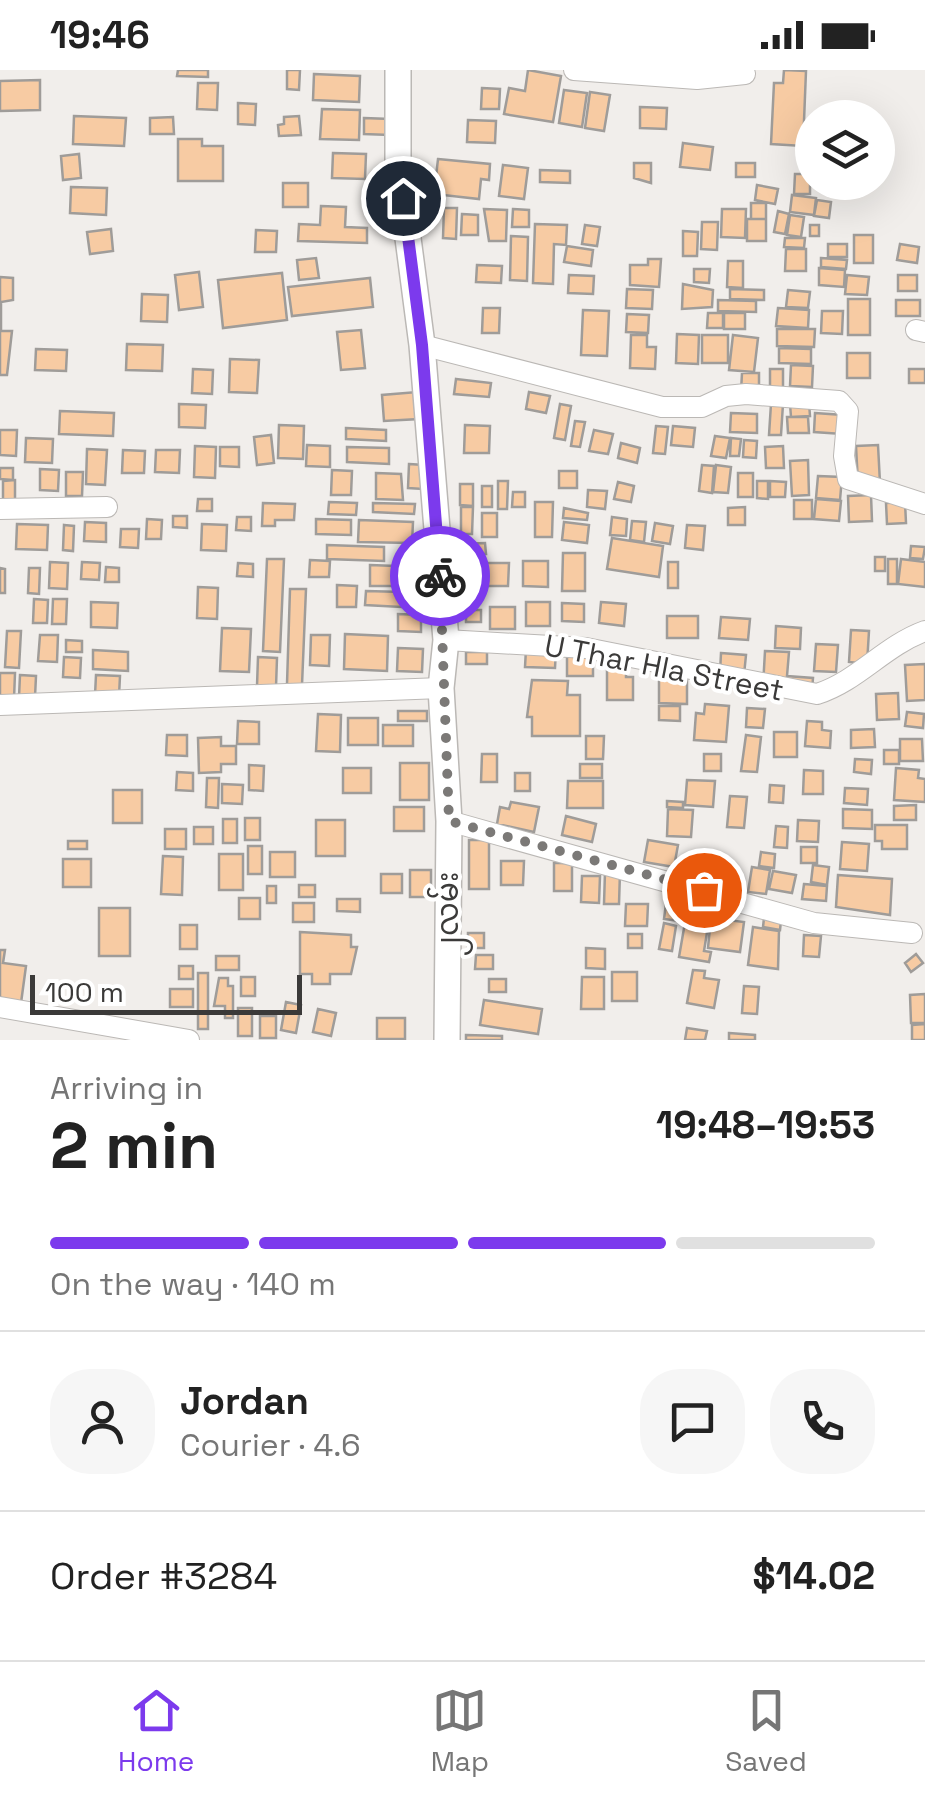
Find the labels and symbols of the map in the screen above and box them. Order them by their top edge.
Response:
pin [361,156,446,241]
courier [390,526,490,626]
street label: U Thar Hla Street [541,625,787,710]
pin [662,848,747,933]
street label: ၂လမ်း [426,872,473,956]
scale bar [30,970,302,1014]

